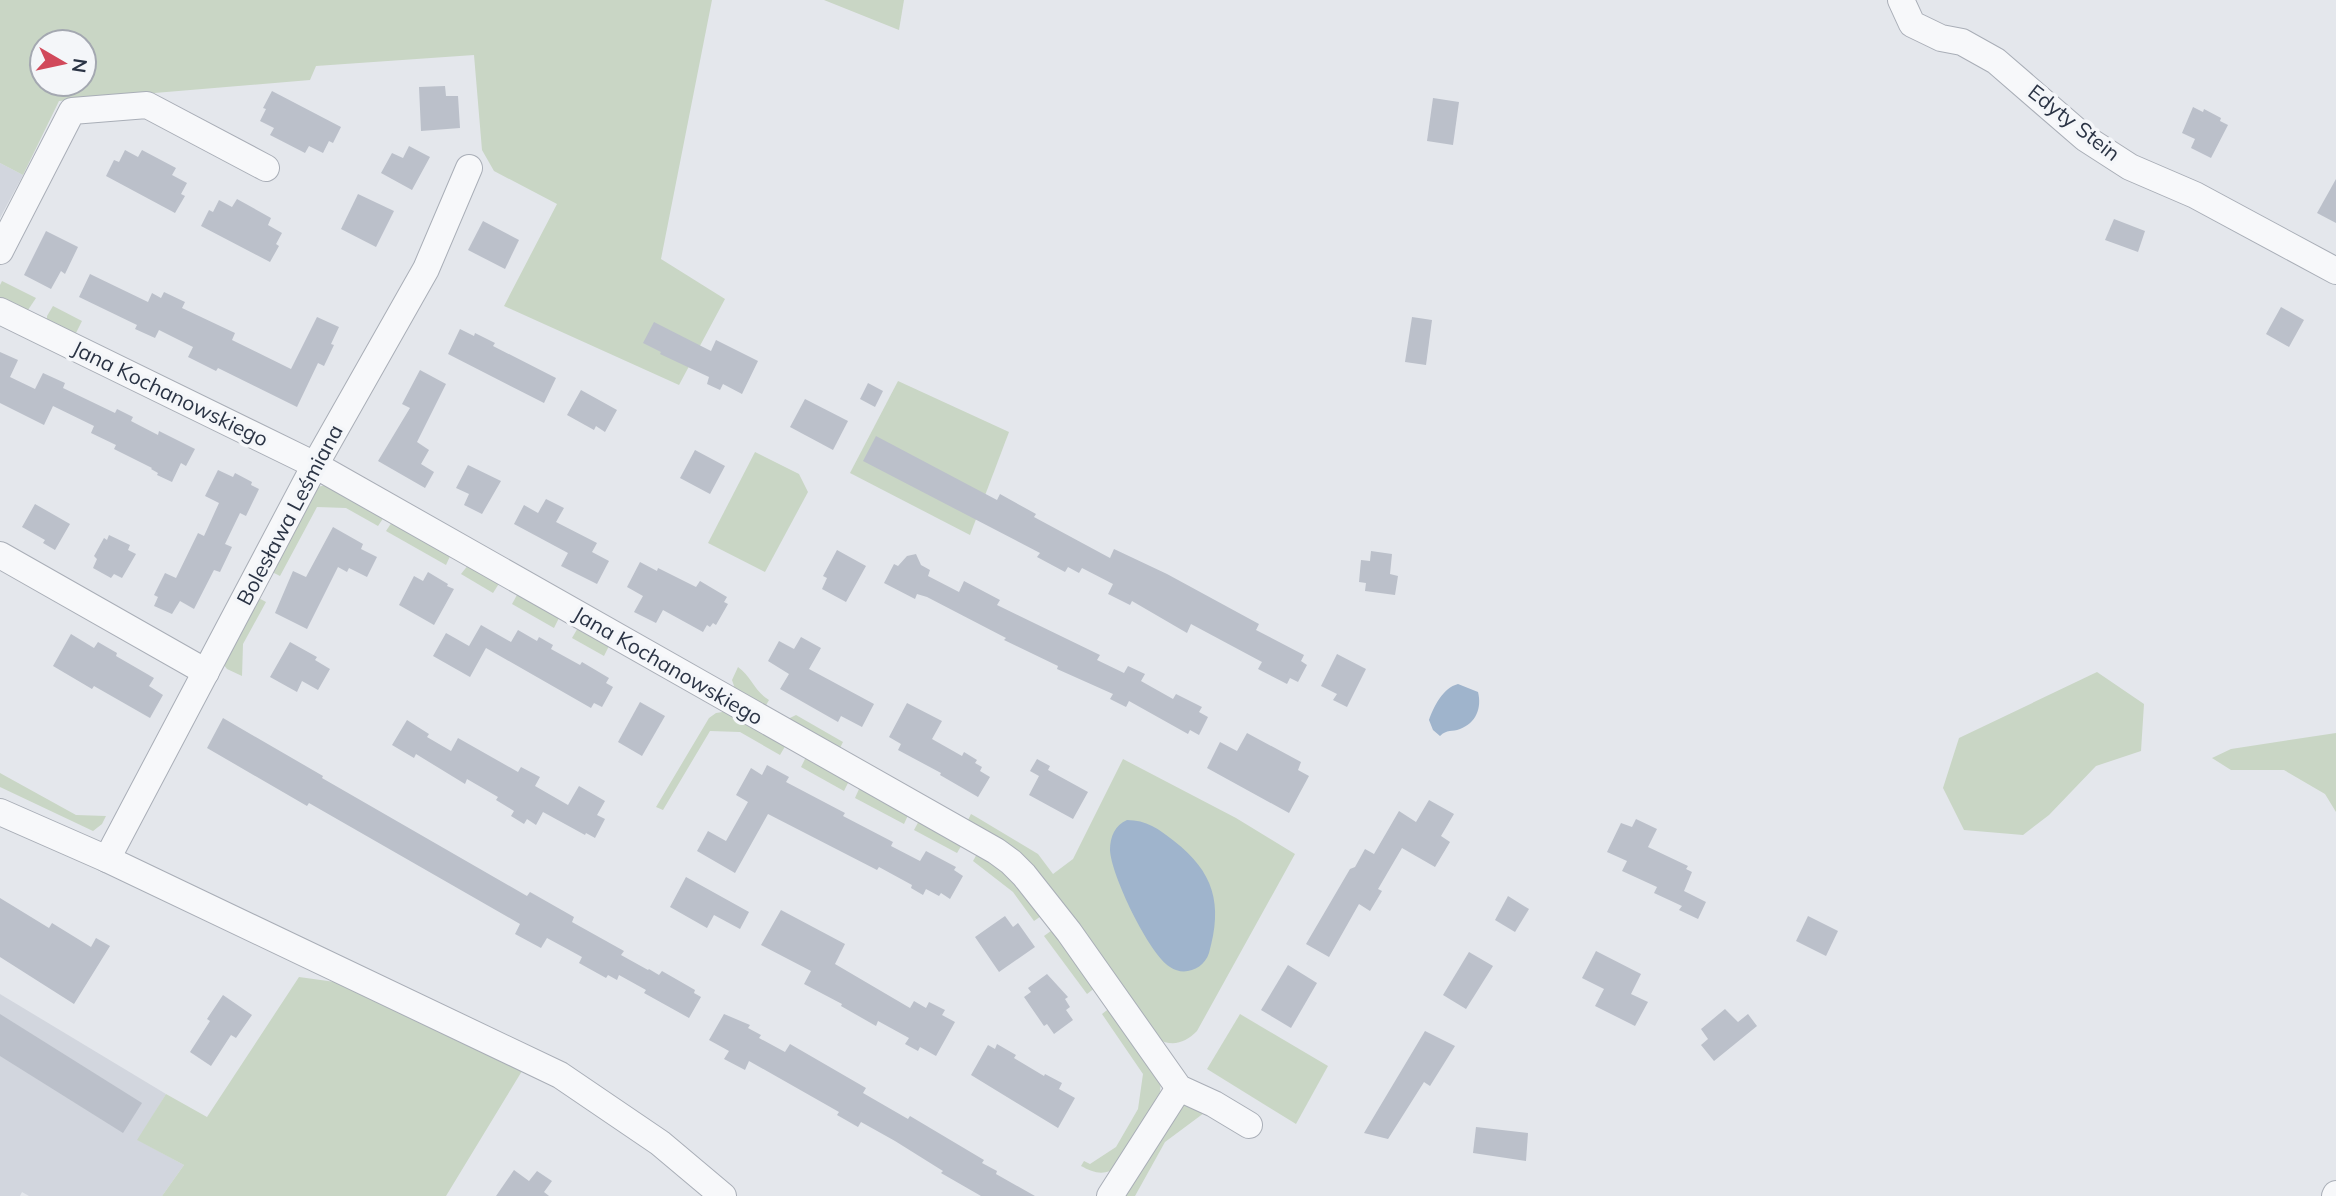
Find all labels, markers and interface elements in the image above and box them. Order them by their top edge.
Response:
north arrow [28,28,98,98]
text: N [67,57,93,75]
street label: Edyty Stein [2024,78,2126,166]
street label: Jana Kochanowskiego [68,334,273,452]
street label: Bolesława Leśmiana [230,420,348,609]
street label: Jana Kochanowskiego [569,600,768,730]

